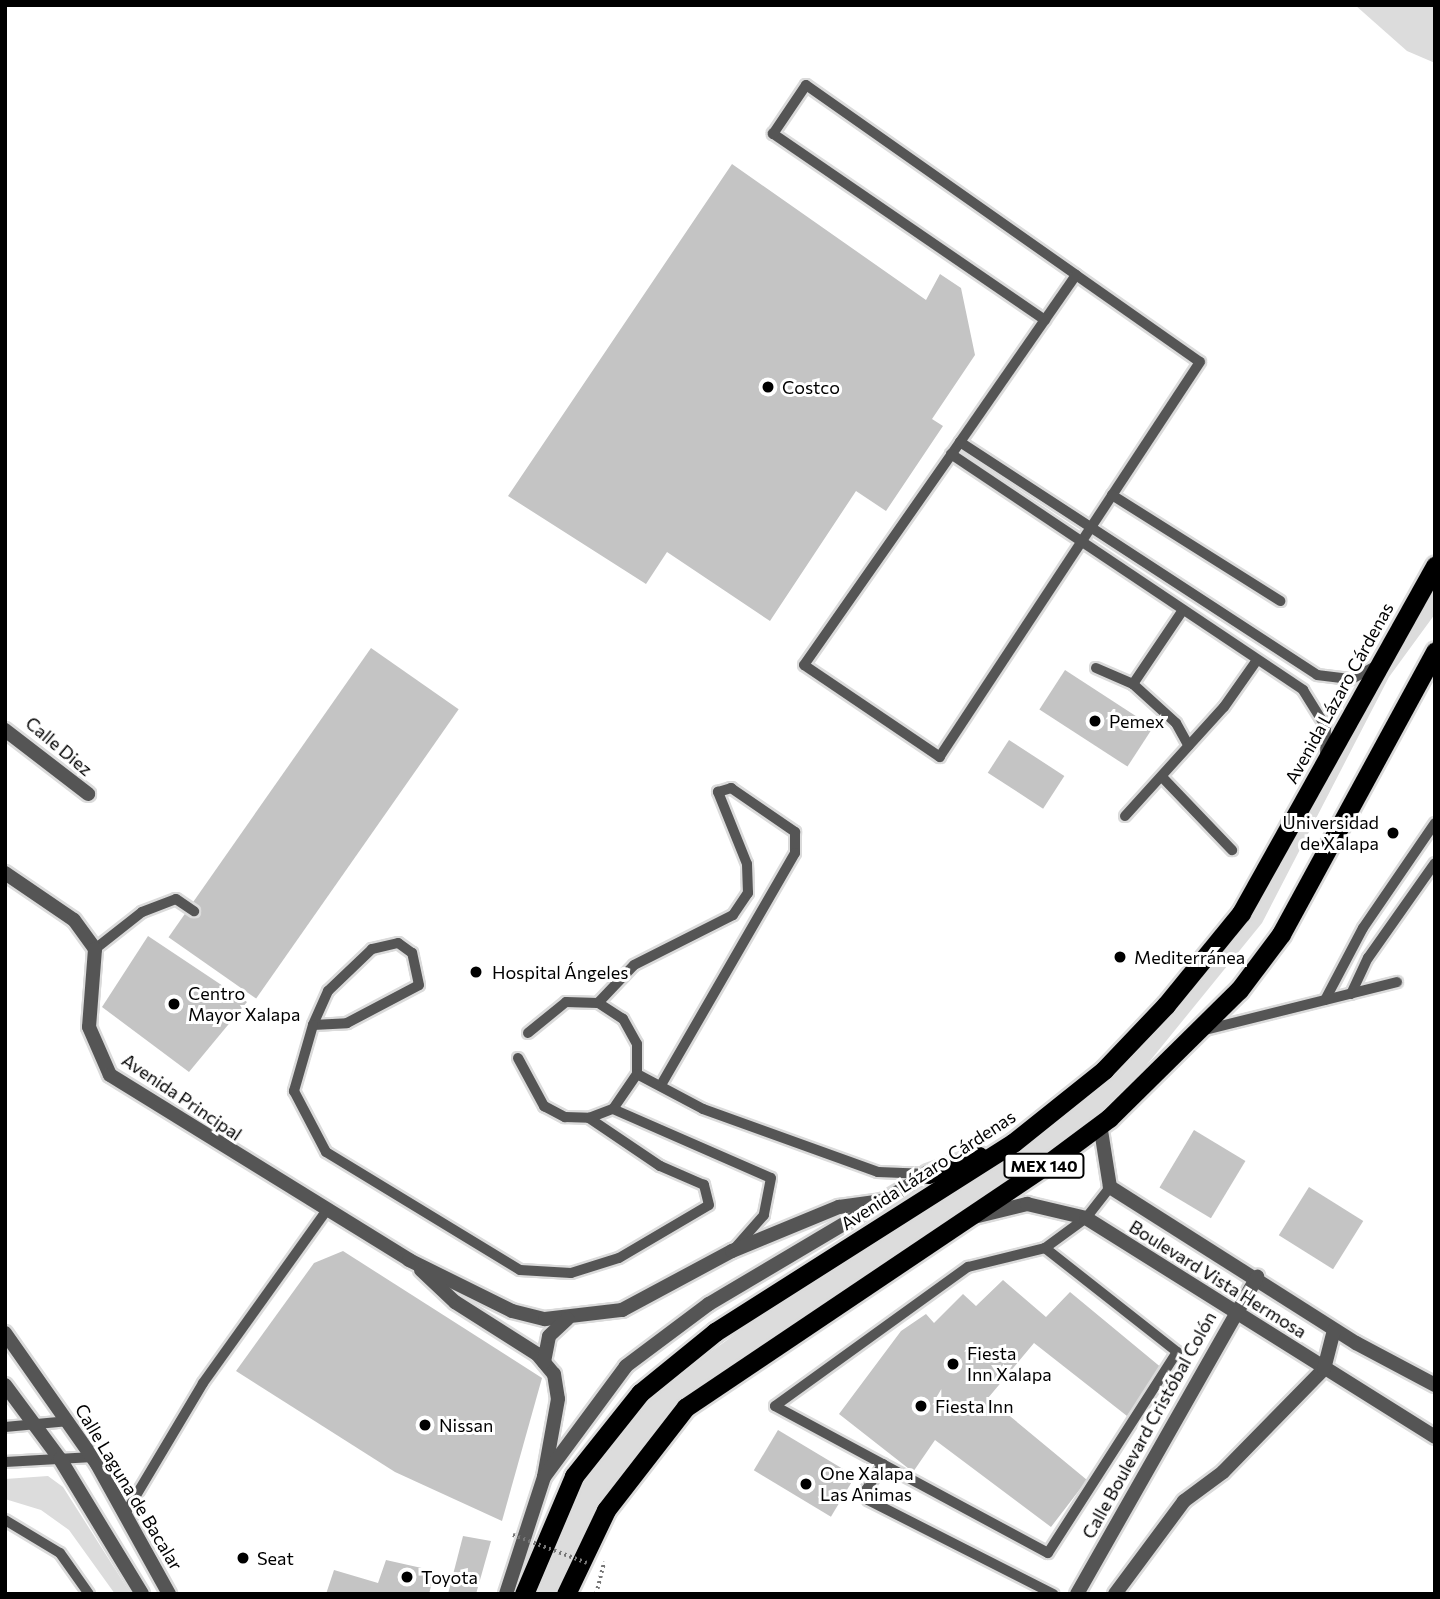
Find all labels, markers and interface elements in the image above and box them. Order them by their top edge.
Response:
place label: Costco [782,376,840,398]
marker: Costco [760,379,776,395]
street label: Avenida Lázaro Cárdenas [1280,599,1398,787]
place label: Pemex [1109,710,1164,732]
street label: Calle Diez [21,712,97,780]
marker: Pemex [1087,713,1103,729]
place label: Universidad de Xalapa [1283,812,1379,854]
marker: Universidad de Xalapa [1385,825,1401,841]
place label: Mediterránea [1134,946,1245,968]
marker: Mediterránea [1112,949,1128,965]
place label: Hospital Ángeles [492,961,628,983]
marker: Hospital Ángeles [466,962,486,982]
place label: Centro Mayor Xalapa [188,983,300,1026]
marker: Centro Mayor Xalapa [166,996,182,1012]
street label: Avenida Principal [118,1049,246,1145]
street label: Avenida Lázaro Cárdenas [837,1105,1019,1235]
road number: MEX 140 [1002,1154,1086,1178]
street label: Boulevard Vista Hermosa [1125,1216,1311,1342]
street label: Calle Boulevard Cristóbal Colón [1077,1308,1221,1542]
place label: Fiesta Inn Xalapa [967,1343,1052,1386]
marker: Fiesta Inn Xalapa [945,1356,961,1372]
place label: Fiesta Inn [935,1395,1013,1417]
marker: Fiesta Inn [913,1398,929,1414]
street label: Calle Laguna de Bacalar [71,1400,187,1574]
place label: Nissan [439,1414,493,1436]
marker: Nissan [417,1417,433,1433]
place label: One Xalapa Las Animas [820,1463,914,1506]
marker: One Xalapa Las Animas [798,1476,814,1492]
place label: Seat [257,1547,294,1569]
marker: Seat [235,1550,251,1566]
place label: Toyota [421,1566,478,1588]
marker: Toyota [399,1569,415,1585]

